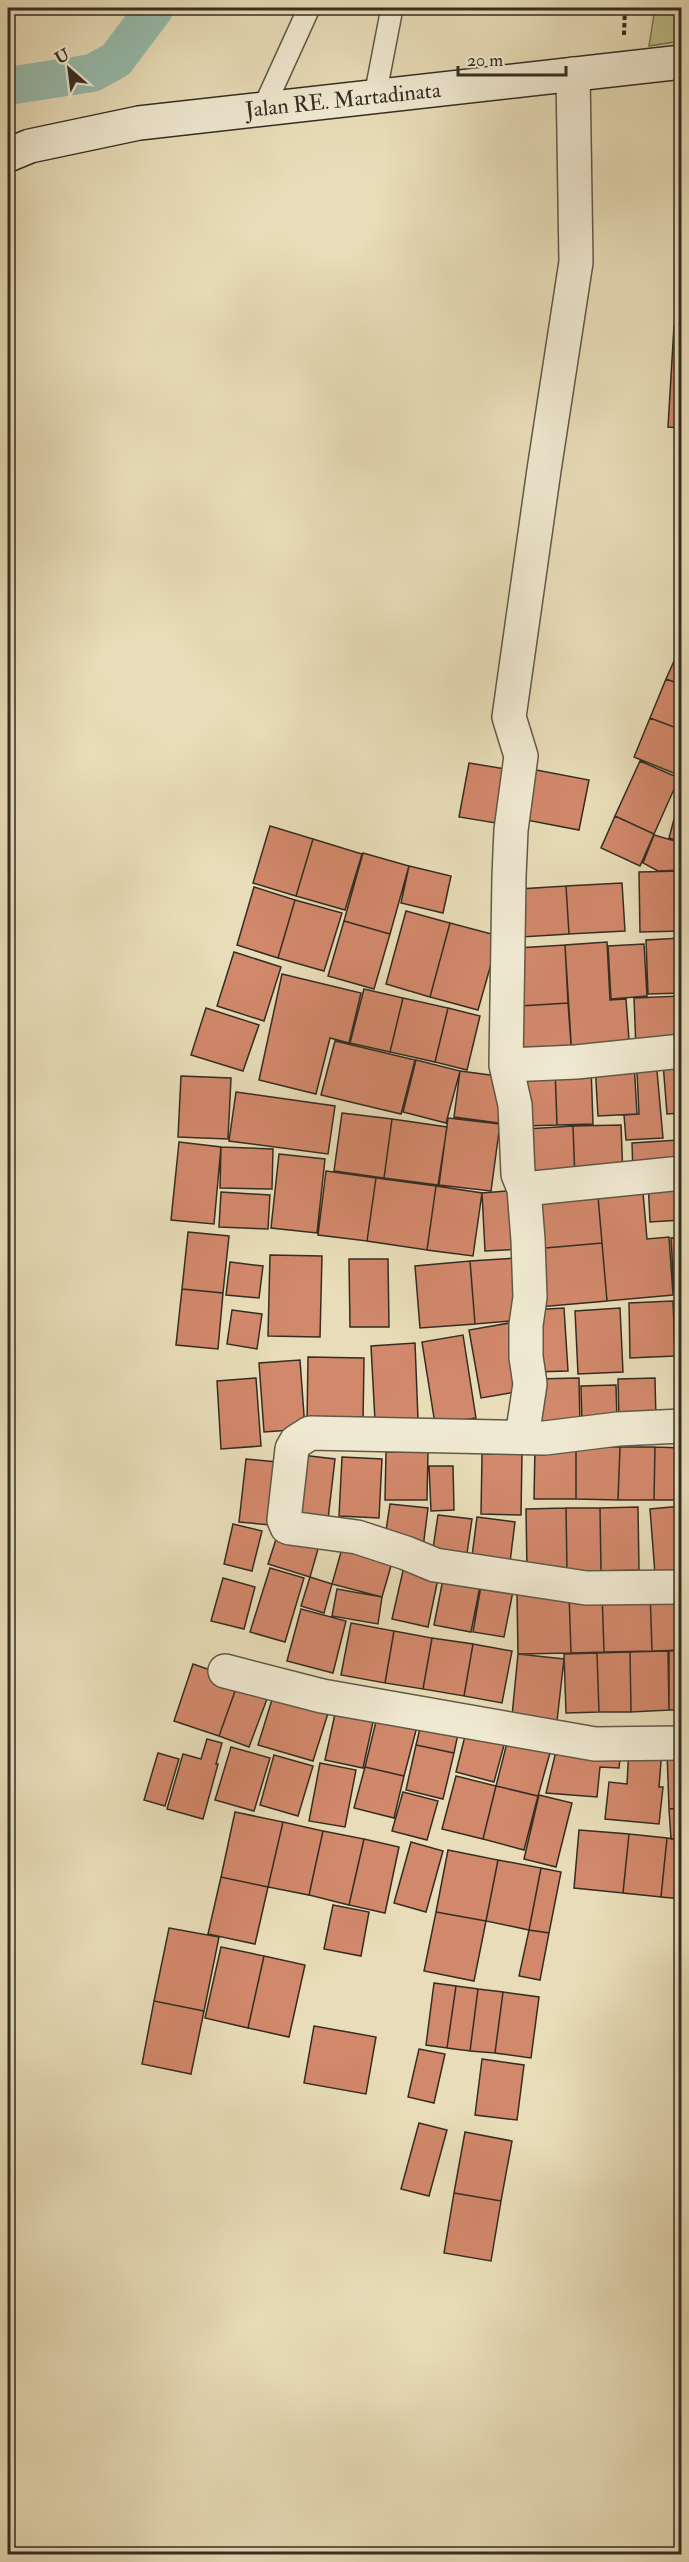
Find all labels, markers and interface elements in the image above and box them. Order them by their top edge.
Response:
north arrow [39,39,99,99]
scale bar [458,39,566,77]
text: U [52,44,74,69]
text: 20 m [467,49,503,72]
street label: Jalan RE. Martadinata [243,76,443,124]

